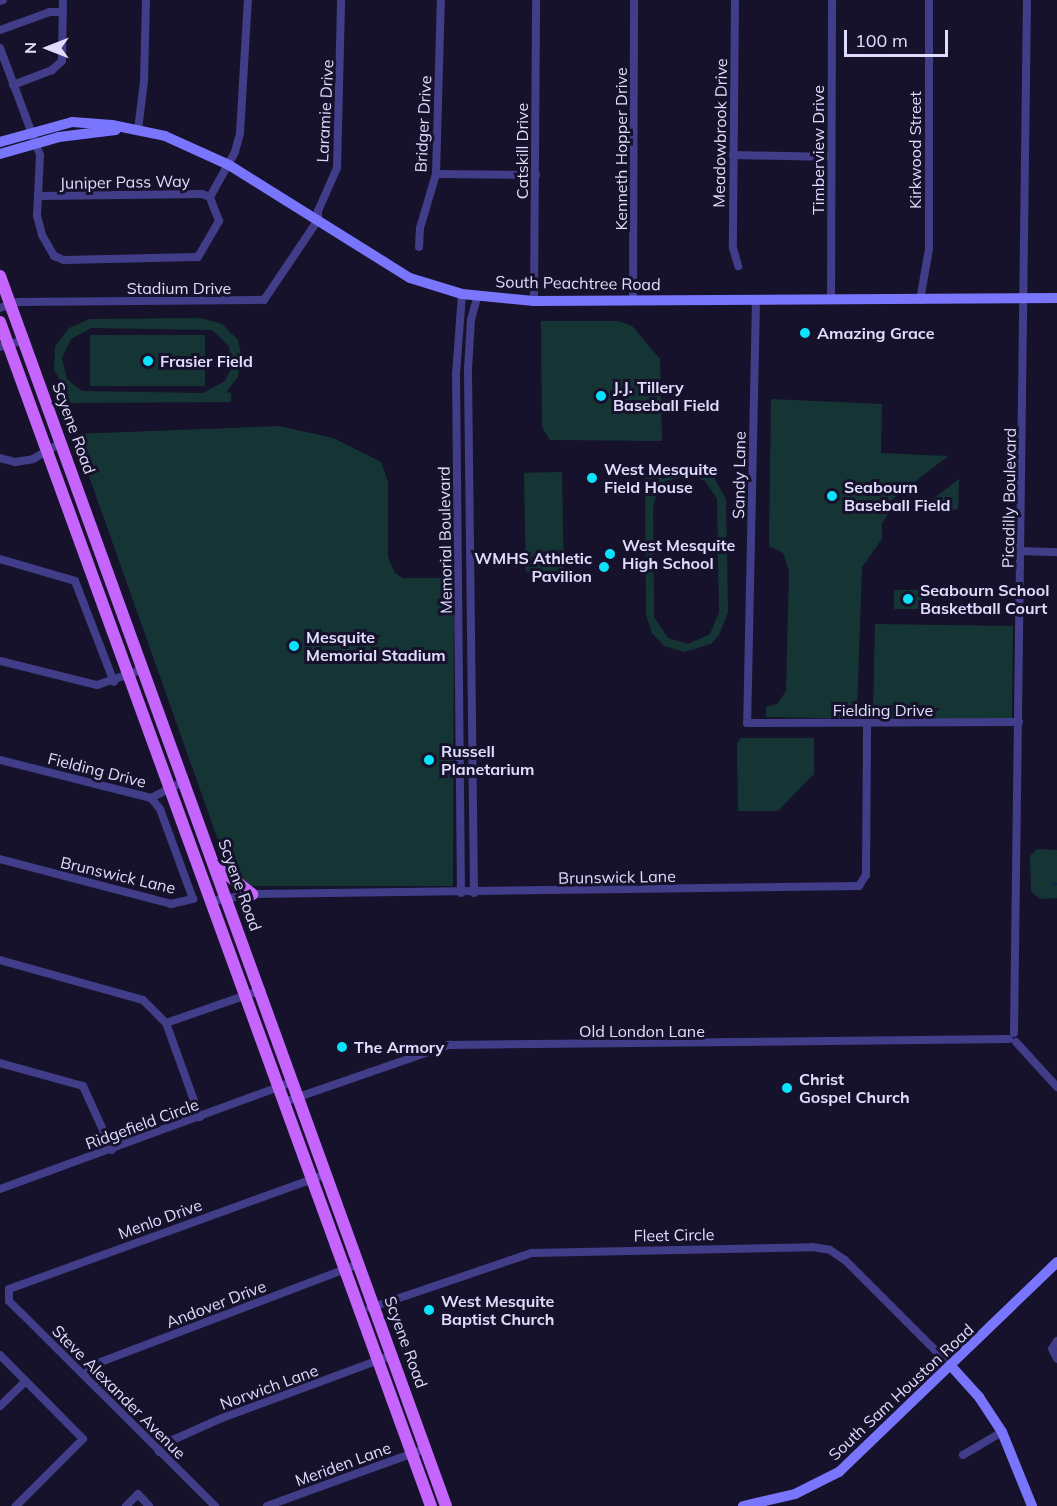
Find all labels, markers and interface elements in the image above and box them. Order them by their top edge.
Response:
north arrow [18,18,78,78]
scale bar [847,18,950,56]
text: 100 m [855,29,908,52]
text: N [20,42,40,54]
street label: Meadowbrook Drive [709,58,731,208]
street label: Laramie Drive [313,59,337,163]
street label: Kenneth Hopper Drive [611,67,631,231]
street label: Bridger Drive [411,75,435,173]
street label: Timberview Drive [808,85,828,215]
street label: Kirkwood Street [905,91,925,209]
street label: Catskill Drive [512,103,532,199]
street label: Juniper Pass Way [60,171,190,193]
street label: South Peachtree Road [495,272,661,294]
street label: Stadium Drive [127,278,231,298]
place label: Amazing Grace [817,323,935,343]
marker: Amazing Grace [798,326,812,340]
place label: Frasier Field [160,351,253,371]
marker: Frasier Field [141,354,155,368]
place label: J.J. Tillery Baseball Field [613,377,720,415]
street label: Scyene Road [48,379,100,477]
marker: J.J. Tillery Baseball Field [594,389,608,403]
street label: Picadilly Boulevard [998,428,1020,568]
street label: Sandy Lane [729,431,749,519]
place label: West Mesquite Field House [604,459,717,497]
street label: Memorial Boulevard [434,466,456,614]
marker: West Mesquite Field House [585,471,599,485]
place label: Seabourn Baseball Field [844,477,951,515]
marker: Seabourn Baseball Field [825,489,839,503]
place label: West Mesquite High School [622,535,735,573]
marker: West Mesquite High School [603,547,617,561]
place label: WMHS Athletic Pavilion [474,548,592,586]
marker: WMHS Athletic Pavilion [597,560,611,574]
place label: Seabourn School Basketball Court [920,580,1049,618]
marker: Seabourn School Basketball Court [901,592,915,606]
place label: Mesquite Memorial Stadium [306,627,446,665]
marker: Mesquite Memorial Stadium [287,639,301,653]
street label: Fielding Drive [833,700,933,720]
place label: Russell Planetarium [441,741,535,779]
street label: Fielding Drive [46,749,148,791]
marker: Russell Planetarium [422,753,436,767]
street label: Scyene Road [214,836,266,934]
street label: Brunswick Lane [59,852,177,898]
street label: Brunswick Lane [558,866,676,888]
street label: Old London Lane [579,1021,705,1041]
place label: The Armory [354,1037,444,1057]
marker: The Armory [335,1040,349,1054]
place label: Christ Gospel Church [799,1069,910,1107]
marker: Christ Gospel Church [780,1081,794,1095]
street label: Ridgefield Circle [83,1095,201,1153]
street label: Menlo Drive [116,1195,204,1243]
street label: Fleet Circle [633,1225,715,1245]
street label: Andover Drive [163,1276,269,1332]
place label: West Mesquite Baptist Church [441,1291,554,1329]
street label: Scyene Road [380,1293,432,1391]
marker: West Mesquite Baptist Church [422,1303,436,1317]
street label: South Sam Houston Road [825,1320,977,1464]
street label: Steve Alexander Avenue [48,1321,190,1463]
street label: Norwich Lane [217,1360,321,1414]
street label: Meriden Lane [293,1438,393,1490]

